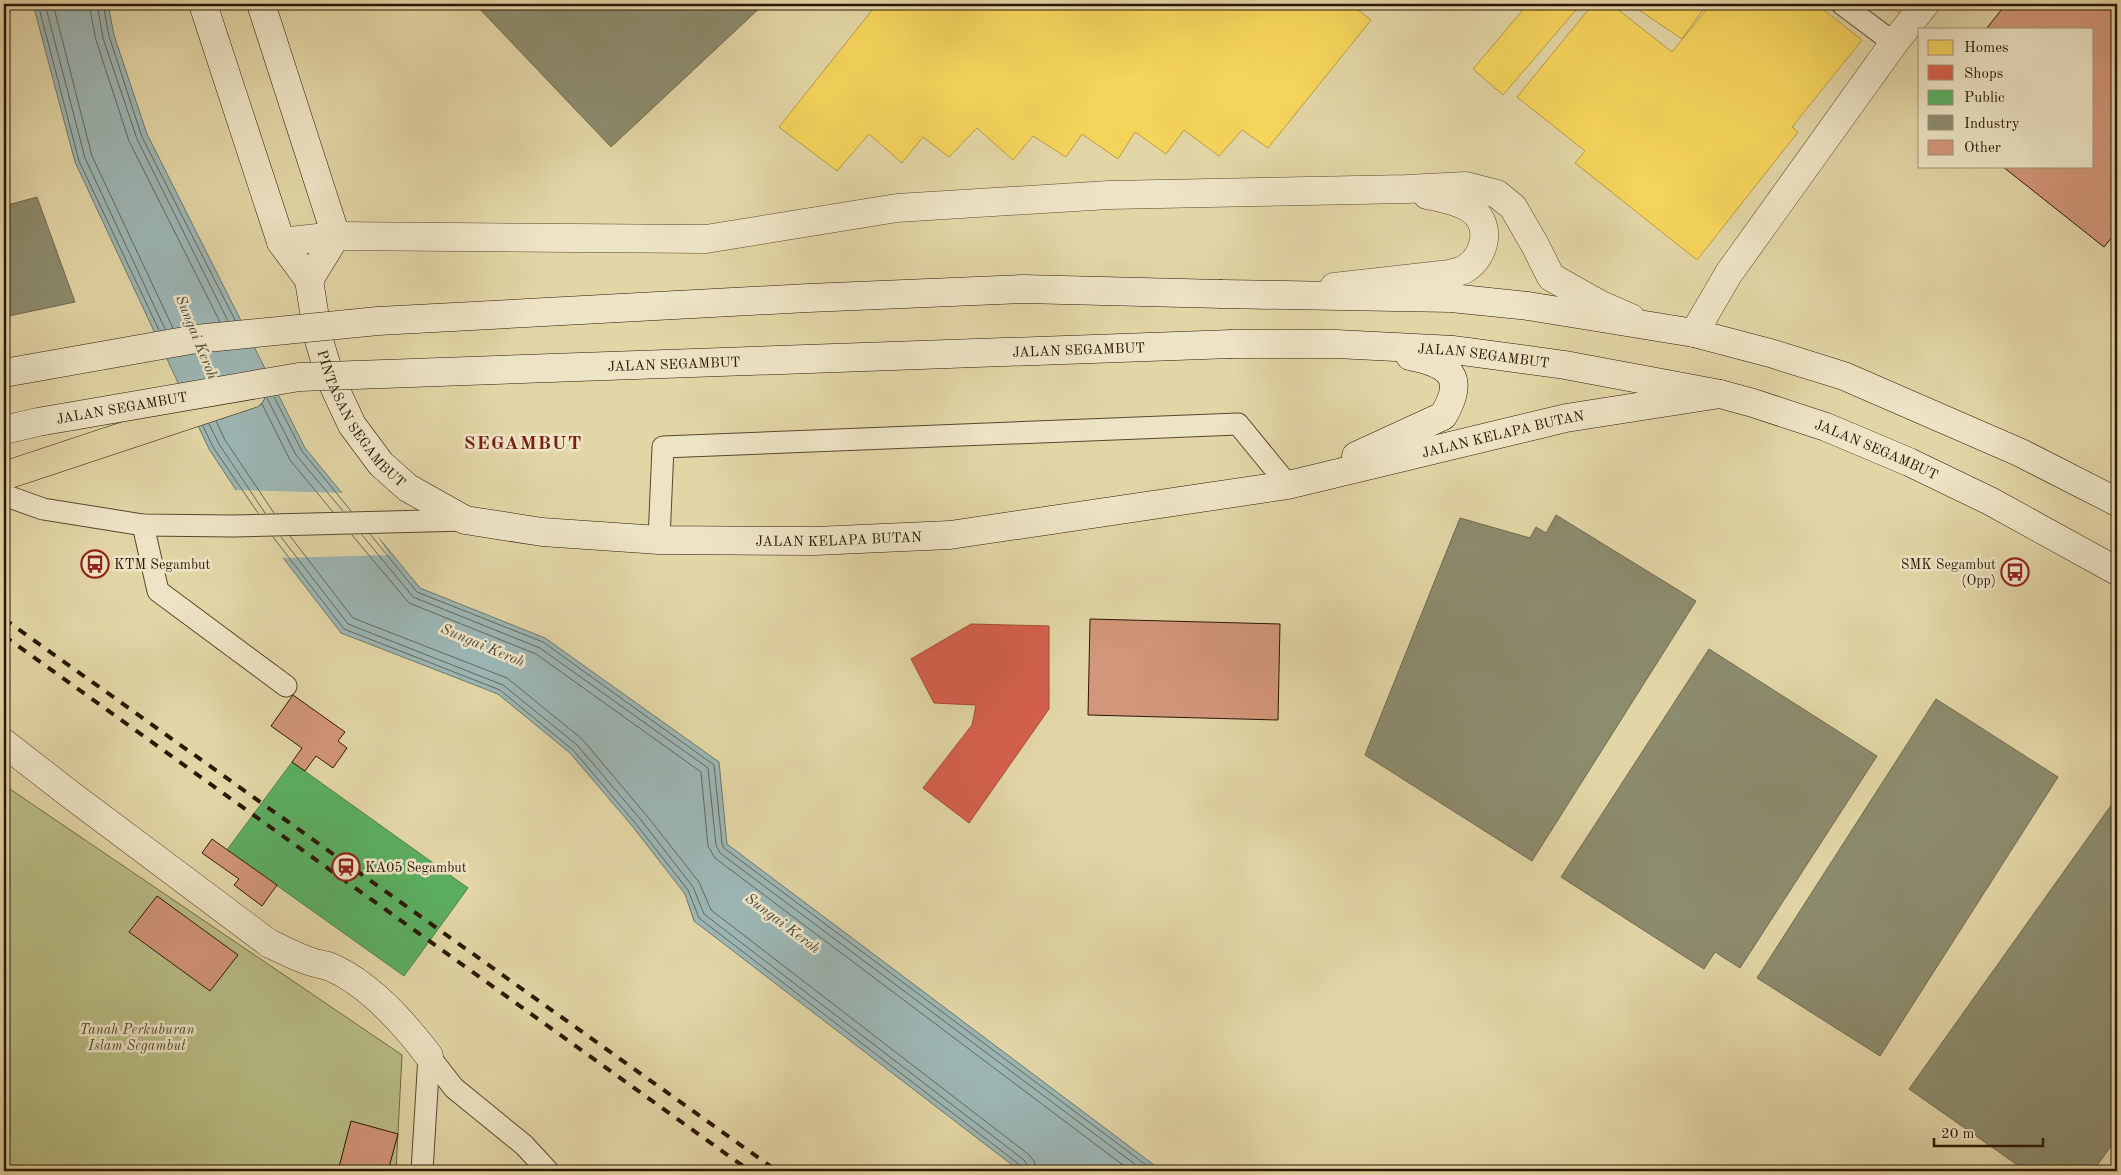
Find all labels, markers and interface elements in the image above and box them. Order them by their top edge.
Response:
legend [1918,28,2094,168]
text: Homes [1964,41,2009,56]
text: Shops [1964,67,2003,82]
text: Public [1964,91,2005,106]
text: Industry [1964,117,2020,132]
text: Other [1964,141,2001,156]
water label: Sungai Keroh [172,293,219,382]
street label: JALAN SEGAMBUT [1012,341,1145,360]
street label: JALAN SEGAMBUT [1417,342,1550,371]
street label: PINTASAN SEGAMBUT [314,348,408,490]
street label: JALAN SEGAMBUT [607,355,741,374]
street label: JALAN SEGAMBUT [55,390,189,427]
street label: JALAN KELAPA BUTAN [1421,409,1585,460]
street label: JALAN SEGAMBUT [1813,418,1940,483]
district label: SEGAMBUT [464,435,582,454]
street label: JALAN KELAPA BUTAN [756,530,922,549]
bus stop icon: KTM Segambut [80,549,110,579]
bus stop icon: SMK Segambut (Opp) [2000,557,2030,587]
place label: KTM Segambut [114,558,211,572]
place label: SMK Segambut (Opp) [1901,558,1996,588]
water label: Sungai Keroh [438,622,527,671]
station icon: KA05 Segambut [331,852,361,882]
place label: KA05 Segambut [365,861,467,875]
water label: Sungai Keroh [742,891,823,957]
park label: Tanah Perkuburan Islam Segambut [80,1023,194,1054]
scale bar [1934,1115,2042,1147]
text: 20 m [1941,1127,1975,1142]

